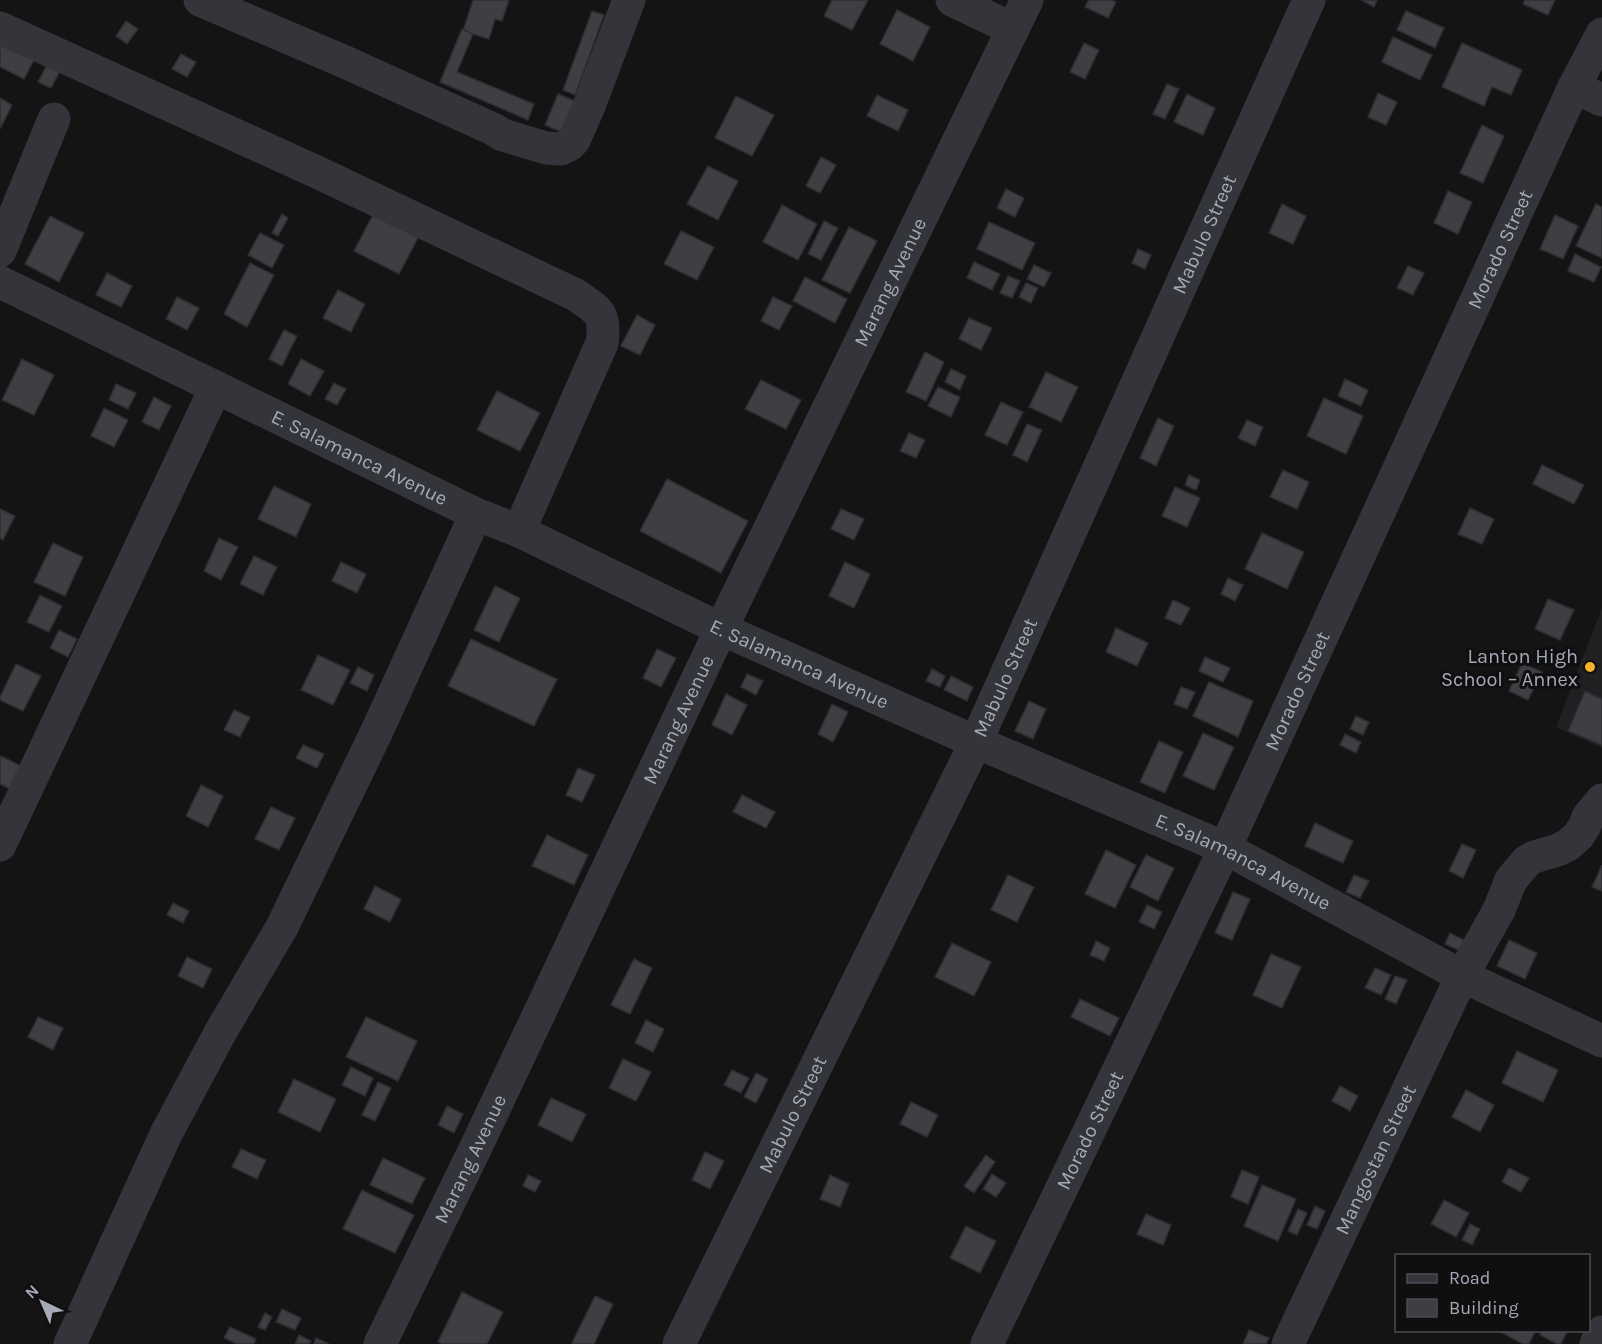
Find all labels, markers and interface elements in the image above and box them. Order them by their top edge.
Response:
street label: Mabulo Street [1168,171,1241,297]
street label: Morado Street [1463,186,1538,313]
street label: Marang Avenue [849,214,931,350]
street label: E. Salamanca Avenue [268,405,451,510]
street label: E. Salamanca Avenue [706,614,892,714]
street label: Mabulo Street [969,614,1042,741]
street label: Morado Street [1260,627,1335,754]
place label: Lanton High School – Annex [1441,645,1578,691]
street label: Marang Avenue [638,651,719,788]
marker: Lanton High School – Annex [1583,660,1597,674]
street label: E. Salamanca Avenue [1152,809,1335,915]
street label: Mabulo Street [754,1052,832,1177]
street label: Morado Street [1052,1067,1128,1194]
street label: Mangostan Street [1330,1081,1421,1238]
street label: Marang Avenue [430,1091,511,1227]
legend [1395,1254,1590,1332]
text: Road [1449,1267,1490,1289]
north arrow [12,1272,72,1332]
text: N [21,1281,43,1302]
text: Building [1449,1297,1519,1319]

